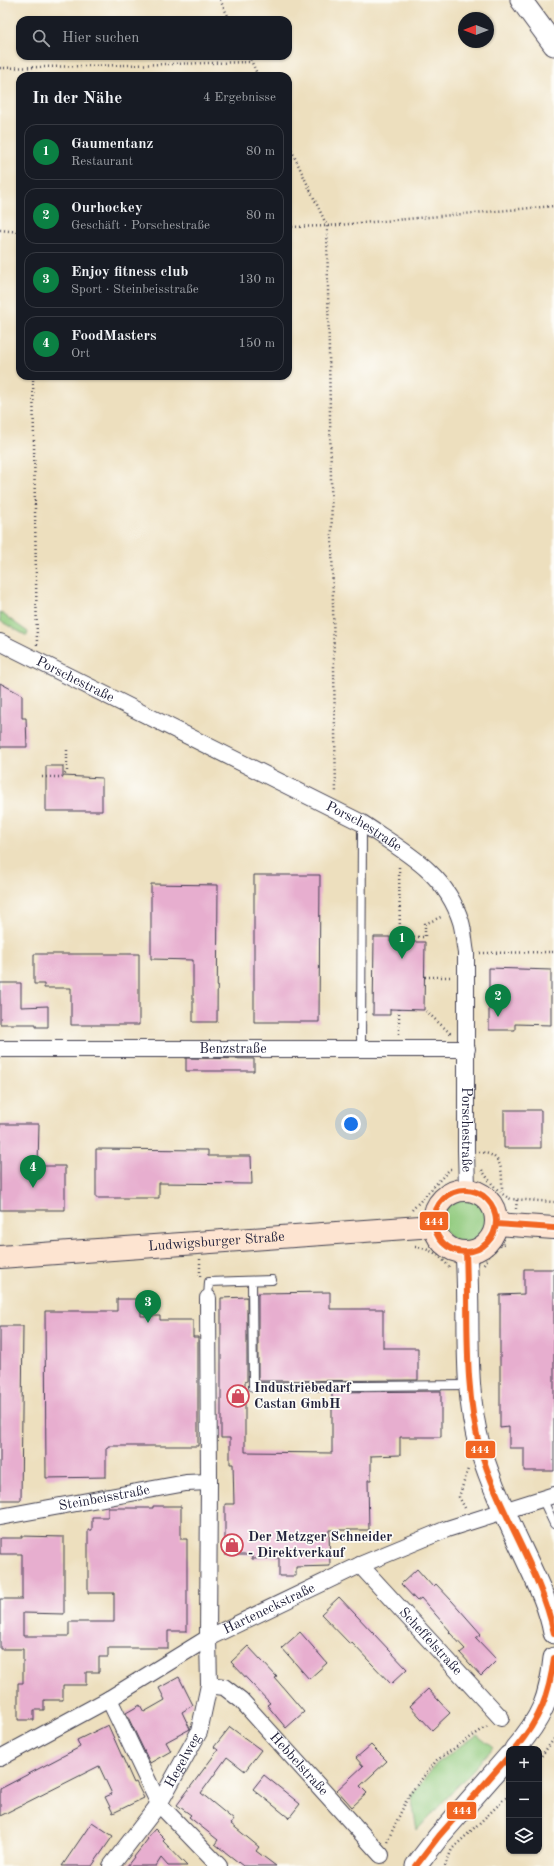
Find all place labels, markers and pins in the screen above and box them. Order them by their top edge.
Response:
pin: 1 [389,926,415,959]
pin: 2 [485,984,511,1017]
pin: 4 [20,1155,46,1188]
pin: 3 [135,1290,161,1323]
place label: Industriebedarf Castan GmbH [254,1381,352,1411]
shop icon: Industriebedarf Castan GmbH [225,1383,251,1409]
place label: Der Metzger Schneider - Direktverkauf [248,1530,392,1560]
shop icon: Der Metzger Schneider - Direktverkauf [219,1532,245,1558]

